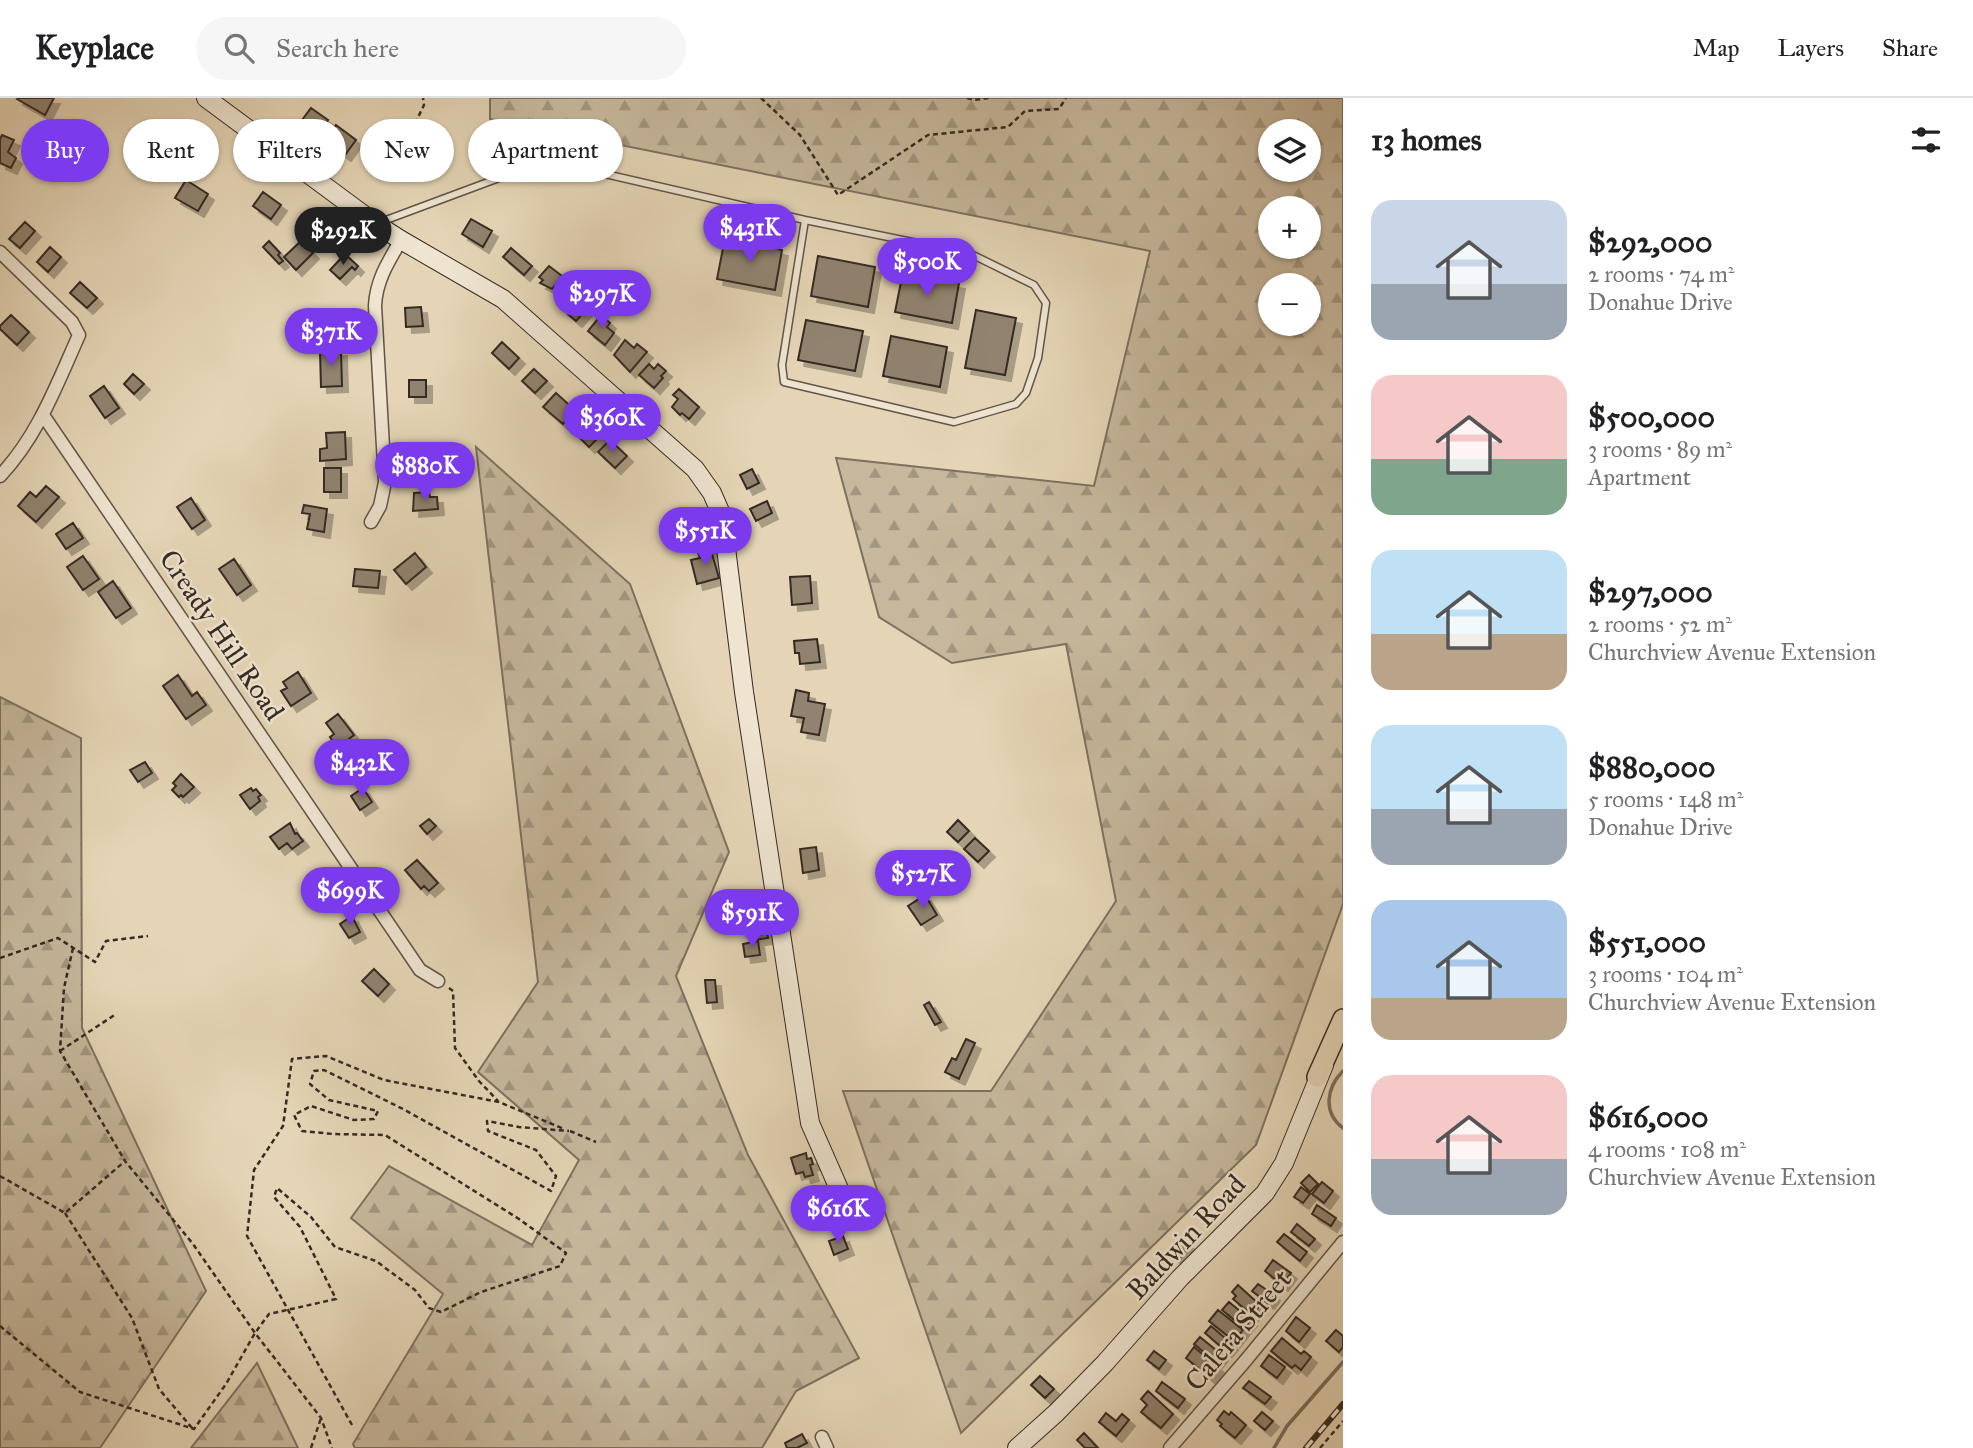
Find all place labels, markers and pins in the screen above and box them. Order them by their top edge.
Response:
pin: $431K [701,204,799,264]
pin: $292K [294,208,392,267]
pin: $500K [878,238,976,298]
pin: $297K [553,271,651,330]
pin: $371K [282,308,380,368]
pin: $360K [563,394,661,454]
pin: $880K [376,442,474,502]
pin: $551K [656,508,754,567]
pin: $432K [313,740,411,799]
pin: $527K [874,850,972,910]
pin: $699K [301,868,399,927]
pin: $591K [703,890,801,949]
pin: $616K [789,1186,887,1245]

